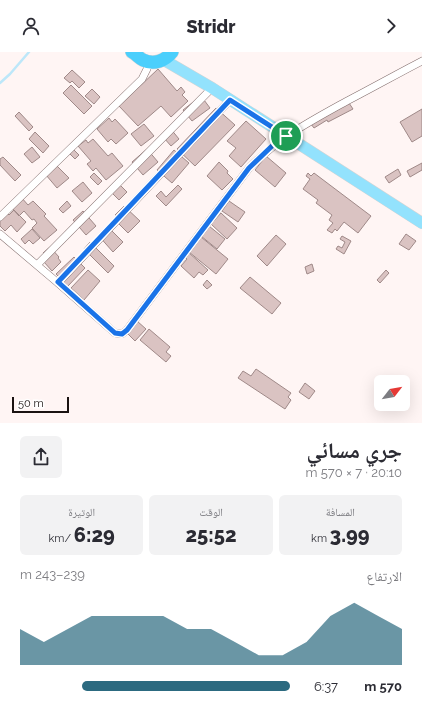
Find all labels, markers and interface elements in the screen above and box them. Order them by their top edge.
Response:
icon: person [20,15,42,37]
icon: forward [380,15,402,37]
text: Stridr [186,16,236,37]
pin [269,119,303,153]
icon: arrive [275,125,297,147]
north arrow [374,375,410,411]
map controls [374,375,410,411]
scale bar [12,395,69,414]
text: 50 m [18,397,44,410]
button: share [20,436,62,478]
text: جري مسائي [307,437,402,463]
text: 20:10 · 7 × 570 m [305,465,402,480]
text: الوتيرة [68,506,95,519]
text: الوقت [199,506,223,519]
text: المسافة [326,506,355,519]
text: 6:29 [74,523,115,547]
text: 25:52 [186,523,237,547]
text: 3.99 [330,523,370,547]
text: /km [48,532,74,545]
text: km [311,532,330,545]
text: 239–243 m [20,567,85,582]
text: الارتفاع [367,569,402,584]
text: 6:37 [314,679,338,694]
text: 570 m [364,679,402,694]

